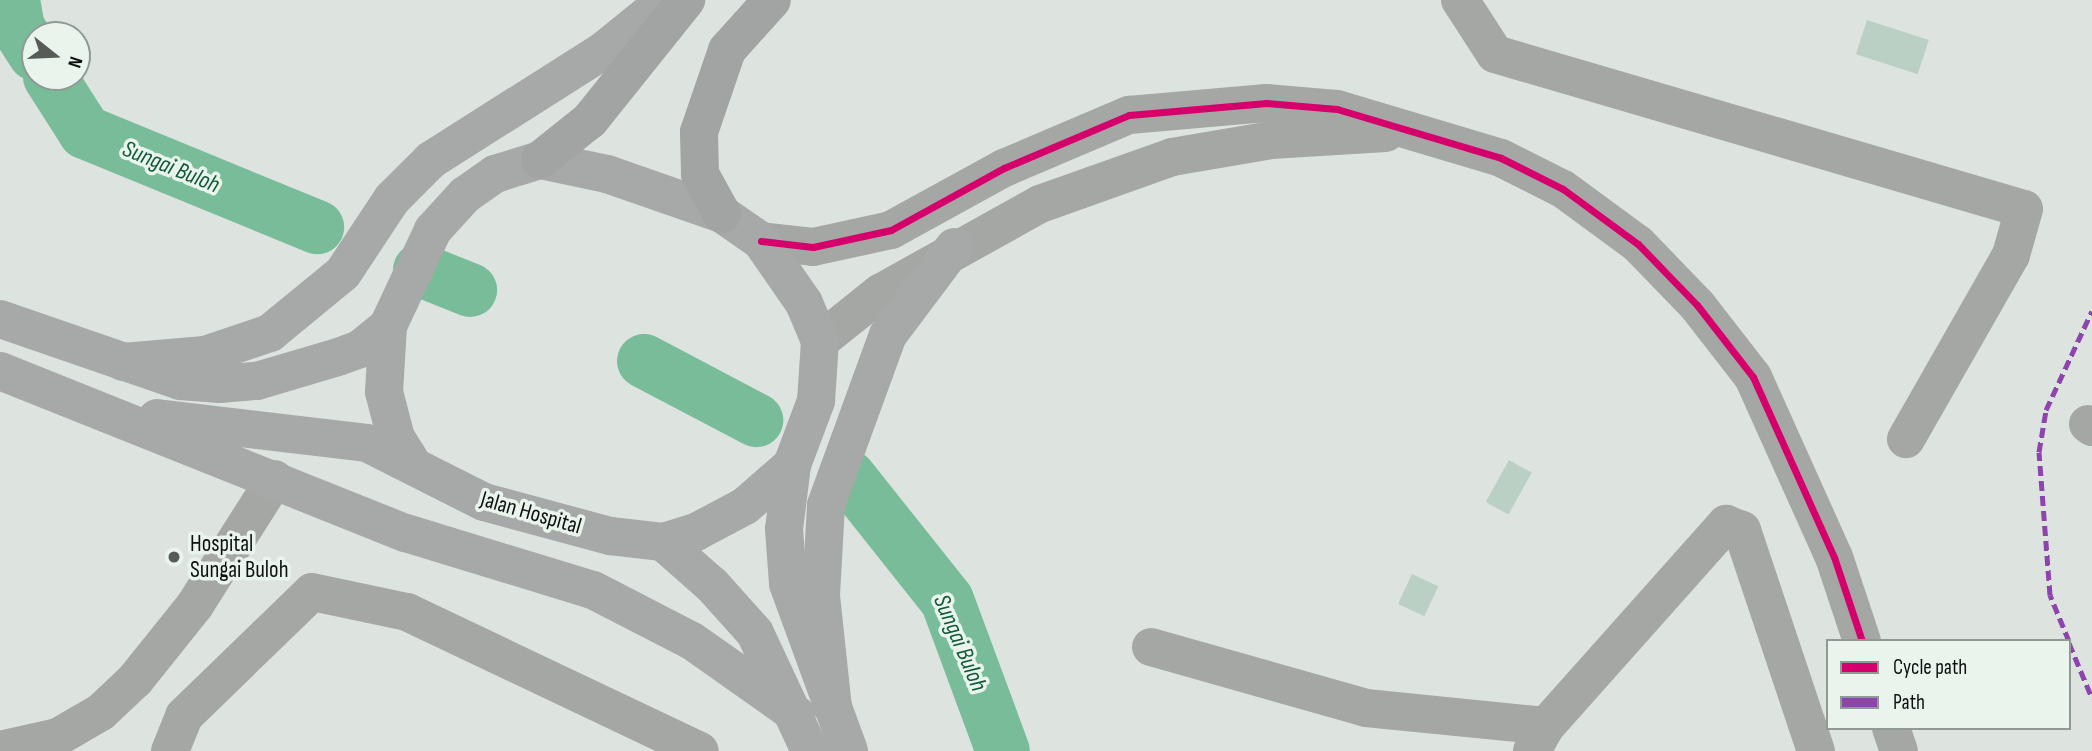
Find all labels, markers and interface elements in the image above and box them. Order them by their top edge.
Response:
north arrow [21,21,91,91]
text: N [62,54,87,70]
water label: Sungai Buloh [118,135,224,199]
street label: Jalan Hospital [477,485,585,541]
place label: Hospital Sungai Buloh [190,530,288,584]
marker: Hospital Sungai Buloh [164,547,184,567]
water label: Sungai Buloh [927,590,993,696]
legend [1826,639,2071,730]
text: Cycle path [1893,655,1967,680]
text: Path [1893,690,1925,715]

